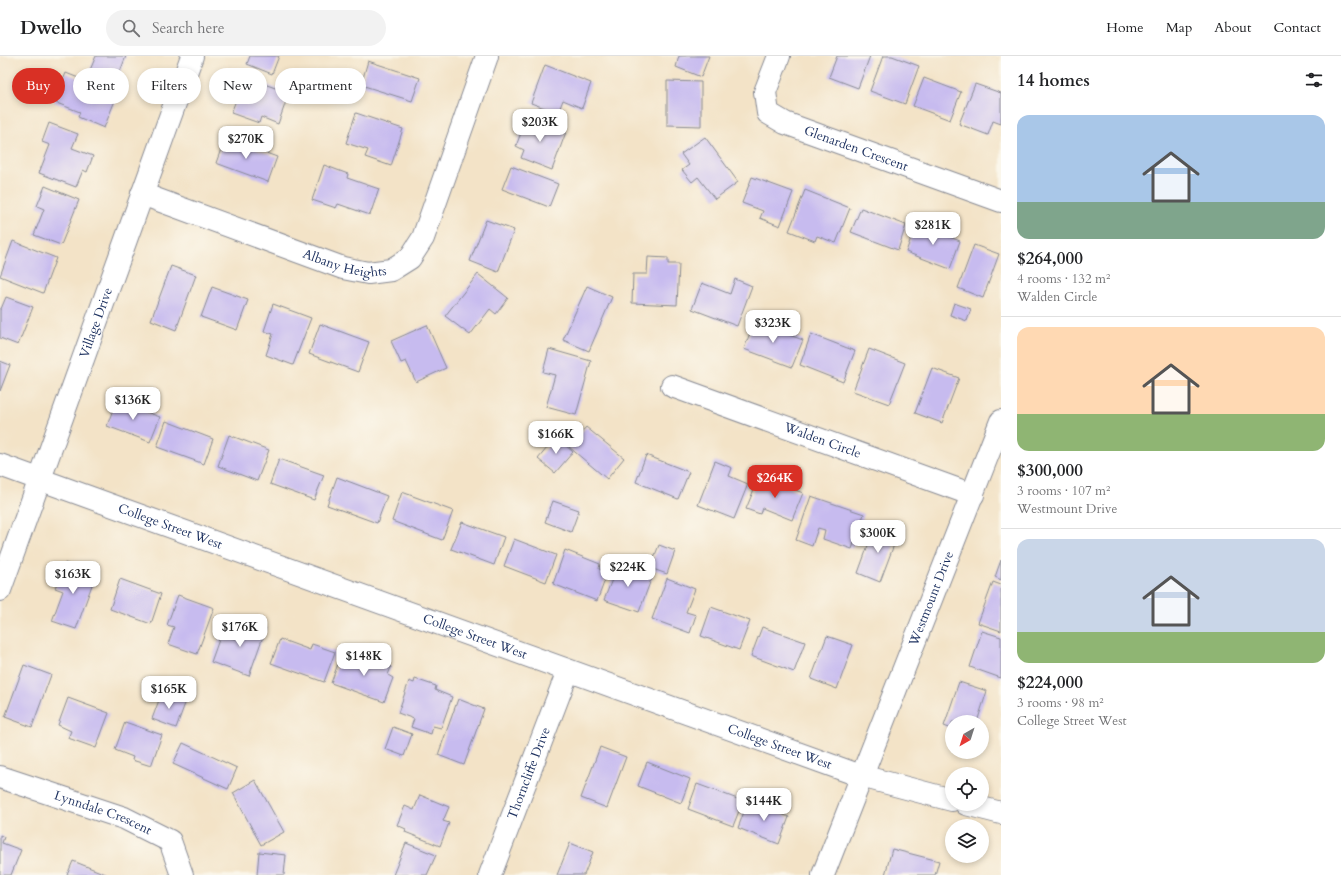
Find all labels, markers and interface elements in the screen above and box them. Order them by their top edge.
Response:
search box [106,10,386,46]
text: Dwello [20,15,82,41]
icon: search [120,17,142,39]
text: Search here [152,18,225,38]
text: Home [1106,18,1144,37]
text: Map [1166,18,1192,37]
text: About [1214,18,1251,37]
text: Contact [1273,18,1321,37]
chip: Buy [12,68,65,104]
chip: Rent [73,68,129,104]
chip: Filters [137,68,201,104]
chip: New [209,68,267,104]
chip: Apartment [275,68,366,104]
text: 14 homes [1017,69,1090,92]
icon: filters [1303,69,1325,91]
pin: $203K [512,109,568,143]
text: $203K [521,113,559,131]
street label: Glenarden Crescent [801,122,910,176]
pin: $270K [218,126,274,160]
text: $270K [227,130,265,148]
icon: home [1135,141,1207,213]
pin: $281K [905,212,961,246]
text: $281K [914,216,952,234]
street label: Albany Heights [300,245,387,283]
text: $264,000 [1017,247,1083,270]
text: 4 rooms · 132 m² [1017,270,1110,288]
street label: Village Drive [75,285,117,360]
text: Walden Circle [1017,288,1097,306]
pin: $323K [745,310,801,344]
text: $323K [754,314,792,332]
icon: home [1135,353,1207,425]
pin: $136K [105,387,161,421]
text: $136K [114,391,152,409]
street label: Walden Circle [781,418,863,463]
pin: $166K [528,421,584,455]
text: $166K [537,425,575,443]
text: $300,000 [1017,459,1083,482]
pin: $264K [747,465,803,499]
text: $264K [756,469,794,487]
text: 3 rooms · 107 m² [1017,482,1110,500]
street label: College Street West [116,499,225,554]
text: Westmount Drive [1017,500,1117,518]
pin: $300K [850,520,906,554]
text: $300K [859,524,897,542]
street label: Westmount Drive [904,548,958,649]
pin: $224K [600,554,656,588]
text: $224K [609,558,647,576]
pin: $163K [45,561,101,595]
text: $163K [54,565,92,583]
icon: home [1135,565,1207,637]
street label: College Street West [420,609,530,664]
pin: $176K [212,614,268,648]
text: $176K [221,618,259,636]
pin: $148K [336,643,392,677]
text: $148K [345,647,383,665]
text: $224,000 [1017,671,1083,694]
pin: $165K [141,676,197,710]
text: $165K [150,680,188,698]
text: 3 rooms · 98 m² [1017,694,1104,712]
text: College Street West [1017,712,1127,730]
north arrow [945,715,989,759]
map controls [945,715,989,863]
street label: College Street West [725,720,834,774]
street label: Thorncliffe Drive [503,724,555,822]
button: locate [945,767,989,811]
street label: Lynndale Crescent [52,786,155,839]
pin: $144K [736,788,792,822]
text: $144K [745,792,783,810]
button: layers [945,819,989,863]

